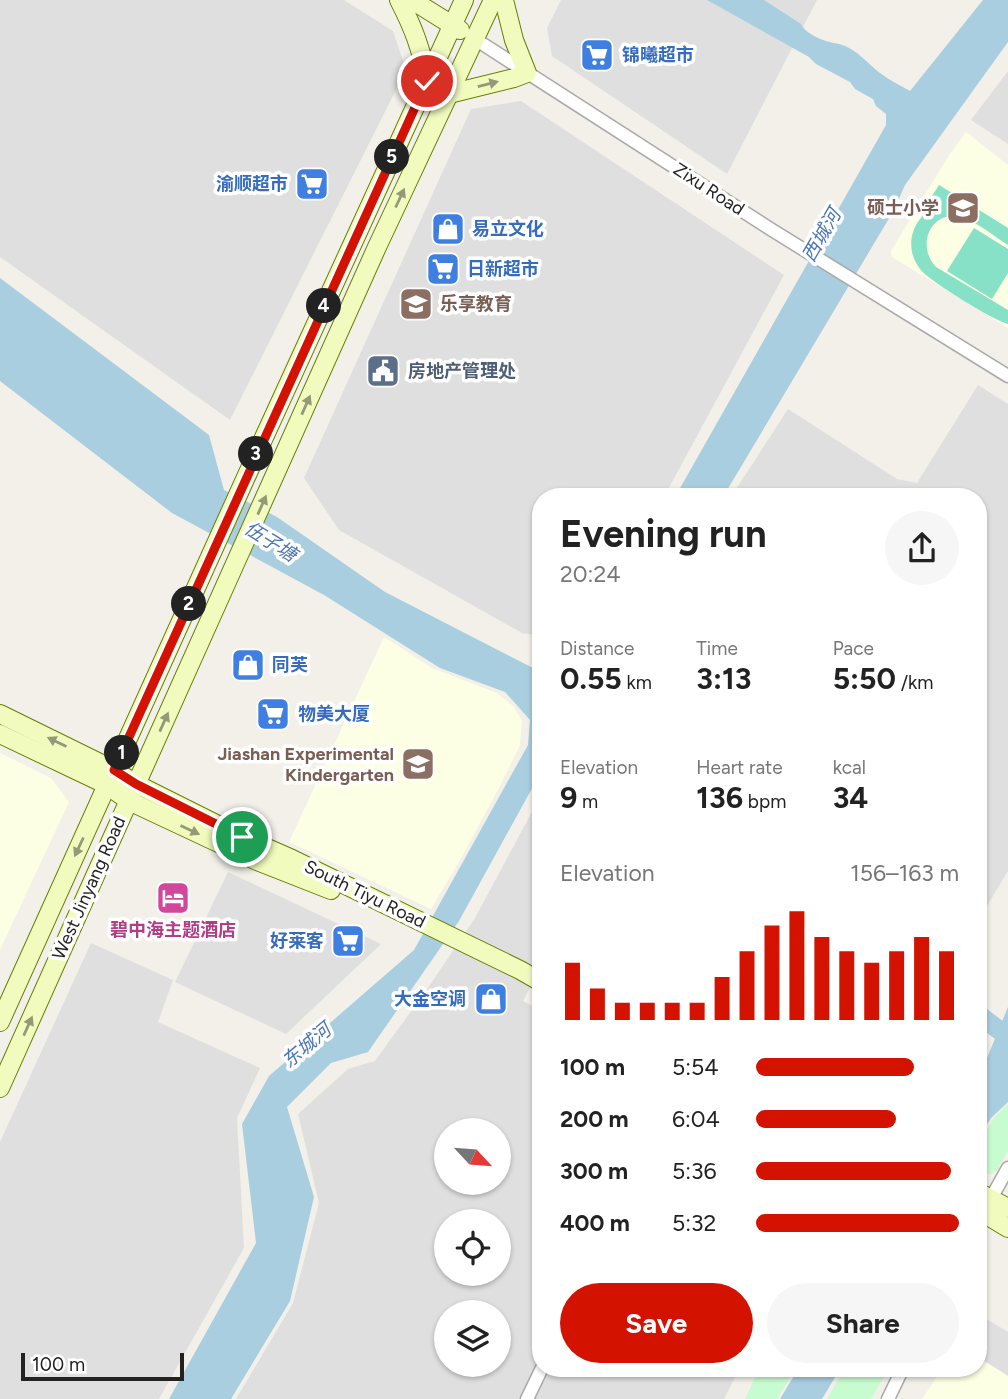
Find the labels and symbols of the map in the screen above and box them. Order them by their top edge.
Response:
supermarket icon: 锦曦超市 [578,36,616,74]
place label: 锦曦超市 [622,44,694,66]
pin [397,51,457,111]
one-way arrow [477,79,499,90]
pin: 5 [374,140,410,174]
street label: Zixu Road [669,158,749,220]
supermarket icon: 渝顺超市 [293,165,331,203]
place label: 渝顺超市 [216,173,288,195]
one-way arrow [394,188,406,208]
school or university icon: 硕士小学 [944,189,982,227]
place label: 硕士小学 [867,197,939,219]
water label: 西城河 [797,201,848,266]
shop icon: 易立文化 [429,210,467,248]
place label: 易立文化 [472,218,544,240]
supermarket icon: 日新超市 [424,250,462,288]
place label: 日新超市 [467,258,539,280]
school or university icon: 乐享教育 [397,285,435,323]
pin: 4 [306,288,342,324]
place label: 乐享教育 [440,293,512,315]
public building icon: 房地产管理处 [364,352,402,390]
place label: 房地产管理处 [408,360,516,382]
one-way arrow [300,395,312,415]
pin: 3 [238,436,274,472]
one-way arrow [256,495,268,515]
water label: 伍子塘 [240,517,304,568]
pin: 2 [172,586,206,622]
shop icon: 同芙 [229,646,267,684]
place label: 同芙 [272,654,308,676]
supermarket icon: 物美大厦 [254,695,292,733]
place label: 物美大厦 [298,703,370,725]
one-way arrow [158,712,170,732]
one-way arrow [47,736,67,748]
pin: 1 [104,736,140,770]
place label: Jiashan Experimental Kindergarten [217,743,394,786]
school or university icon: Jiashan Experimental Kindergarten [399,745,437,783]
pin [212,807,272,867]
street label: West Jinyang Road [48,813,130,963]
one-way arrow [180,824,200,836]
one-way arrow [73,837,85,857]
street label: South Tiyu Road [301,855,429,933]
hotel icon: 碧中海主题酒店 [154,879,192,917]
place label: 碧中海主题酒店 [110,919,236,941]
supermarket icon: 好莱客 [329,922,367,960]
place label: 好莱客 [270,930,324,952]
shop icon: 大金空调 [472,980,510,1018]
place label: 大金空调 [394,988,466,1010]
one-way arrow [23,1015,34,1036]
water label: 东城河 [277,1016,339,1073]
north arrow [434,1118,511,1195]
scale bar [21,1350,184,1382]

